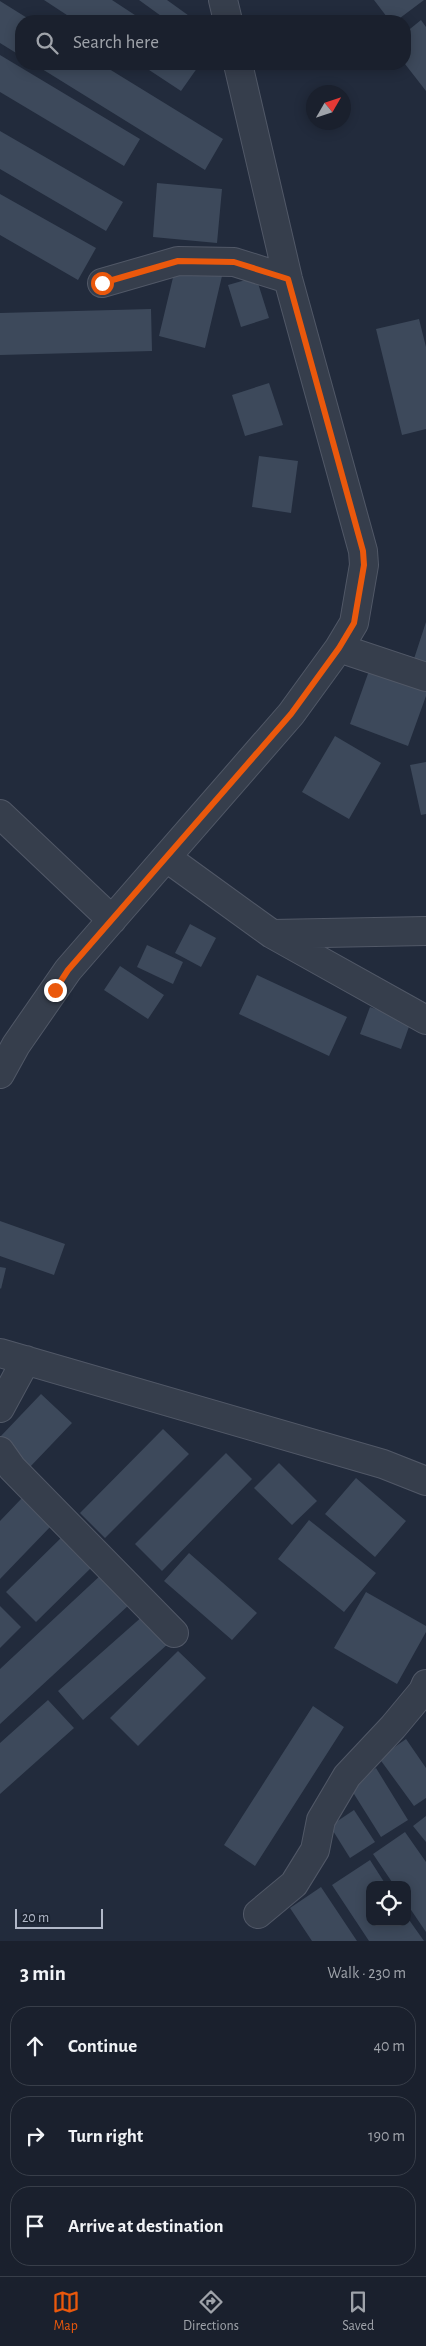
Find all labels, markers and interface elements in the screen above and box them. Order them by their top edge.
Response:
search box [15,15,411,70]
icon: search [33,29,61,57]
text: Search here [73,33,159,52]
north arrow [306,85,351,130]
route start [91,272,114,295]
route end [44,979,67,1002]
map controls [366,1881,411,1926]
button: locate [366,1881,411,1926]
scale bar [15,1906,102,1929]
text: 20 m [22,1911,49,1925]
text: 3 min [20,1963,66,1984]
text: Walk · 230 m [327,1965,406,1981]
icon: ahead [21,2032,49,2060]
text: Continue [68,2037,137,2056]
text: 40 m [373,2038,405,2054]
icon: right [21,2122,49,2150]
text: Turn right [68,2127,143,2146]
text: 190 m [368,2128,405,2144]
icon: arrive [21,2212,49,2240]
text: Arrive at destination [68,2217,224,2236]
tab: Map [52,2288,80,2335]
tab: Directions [183,2288,239,2335]
tab: Saved [342,2288,374,2335]

